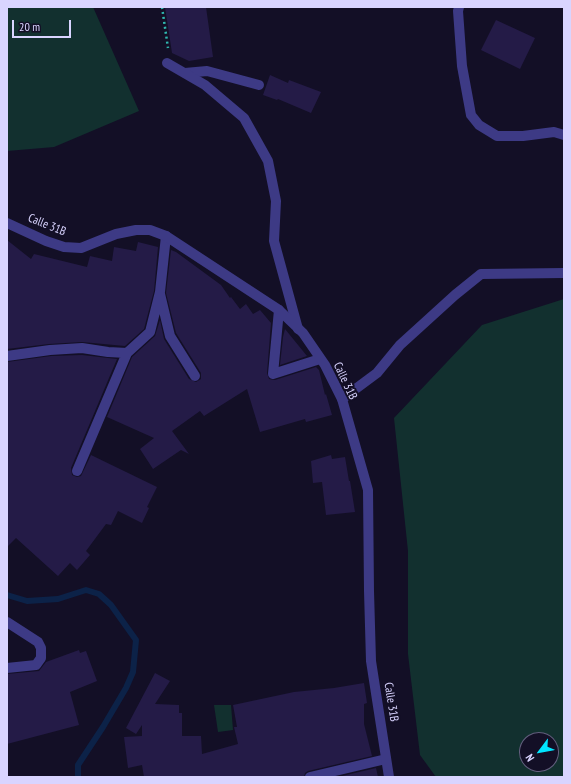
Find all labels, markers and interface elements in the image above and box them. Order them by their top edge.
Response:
scale bar [14,12,73,38]
text: 20 m [19,19,40,34]
street label: Calle 31B [26,211,68,239]
street label: Calle 31B [330,360,360,402]
street label: Calle 31B [381,681,401,723]
north arrow [519,732,559,772]
text: N [522,752,537,764]

